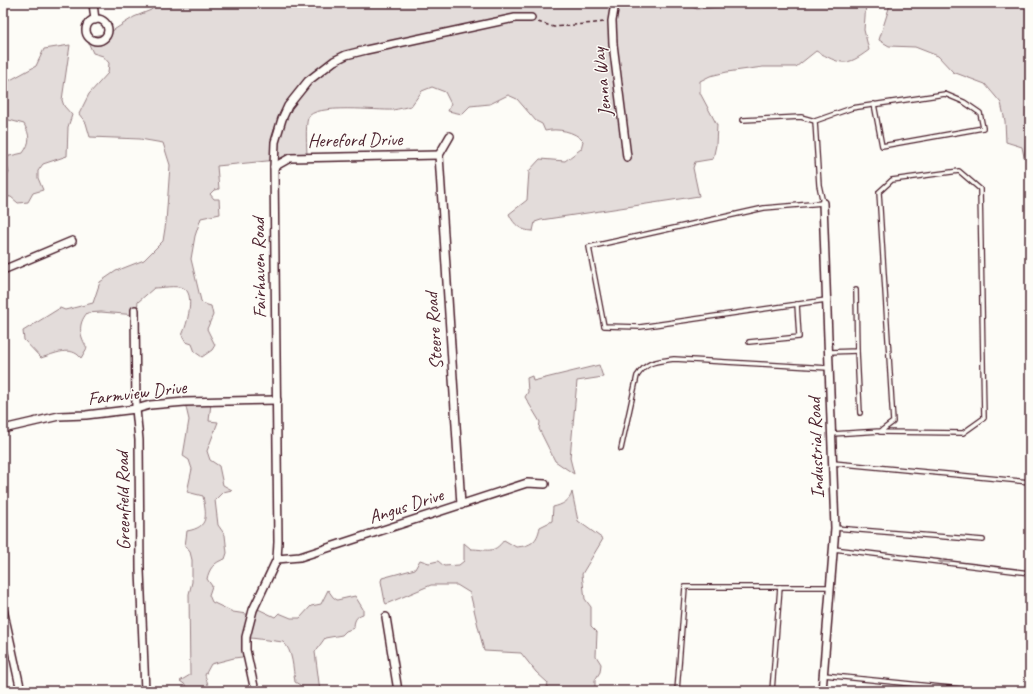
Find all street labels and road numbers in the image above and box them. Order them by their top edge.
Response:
street label: Jenna Way [586,45,618,119]
street label: Hereford Drive [307,127,404,153]
street label: Fairhaven Road [246,214,272,319]
street label: Steere Road [419,289,449,371]
street label: Farmview Drive [86,375,189,411]
street label: Industrial Road [802,394,830,499]
street label: Greenfield Road [110,448,136,551]
street label: Angus Drive [366,482,448,529]

